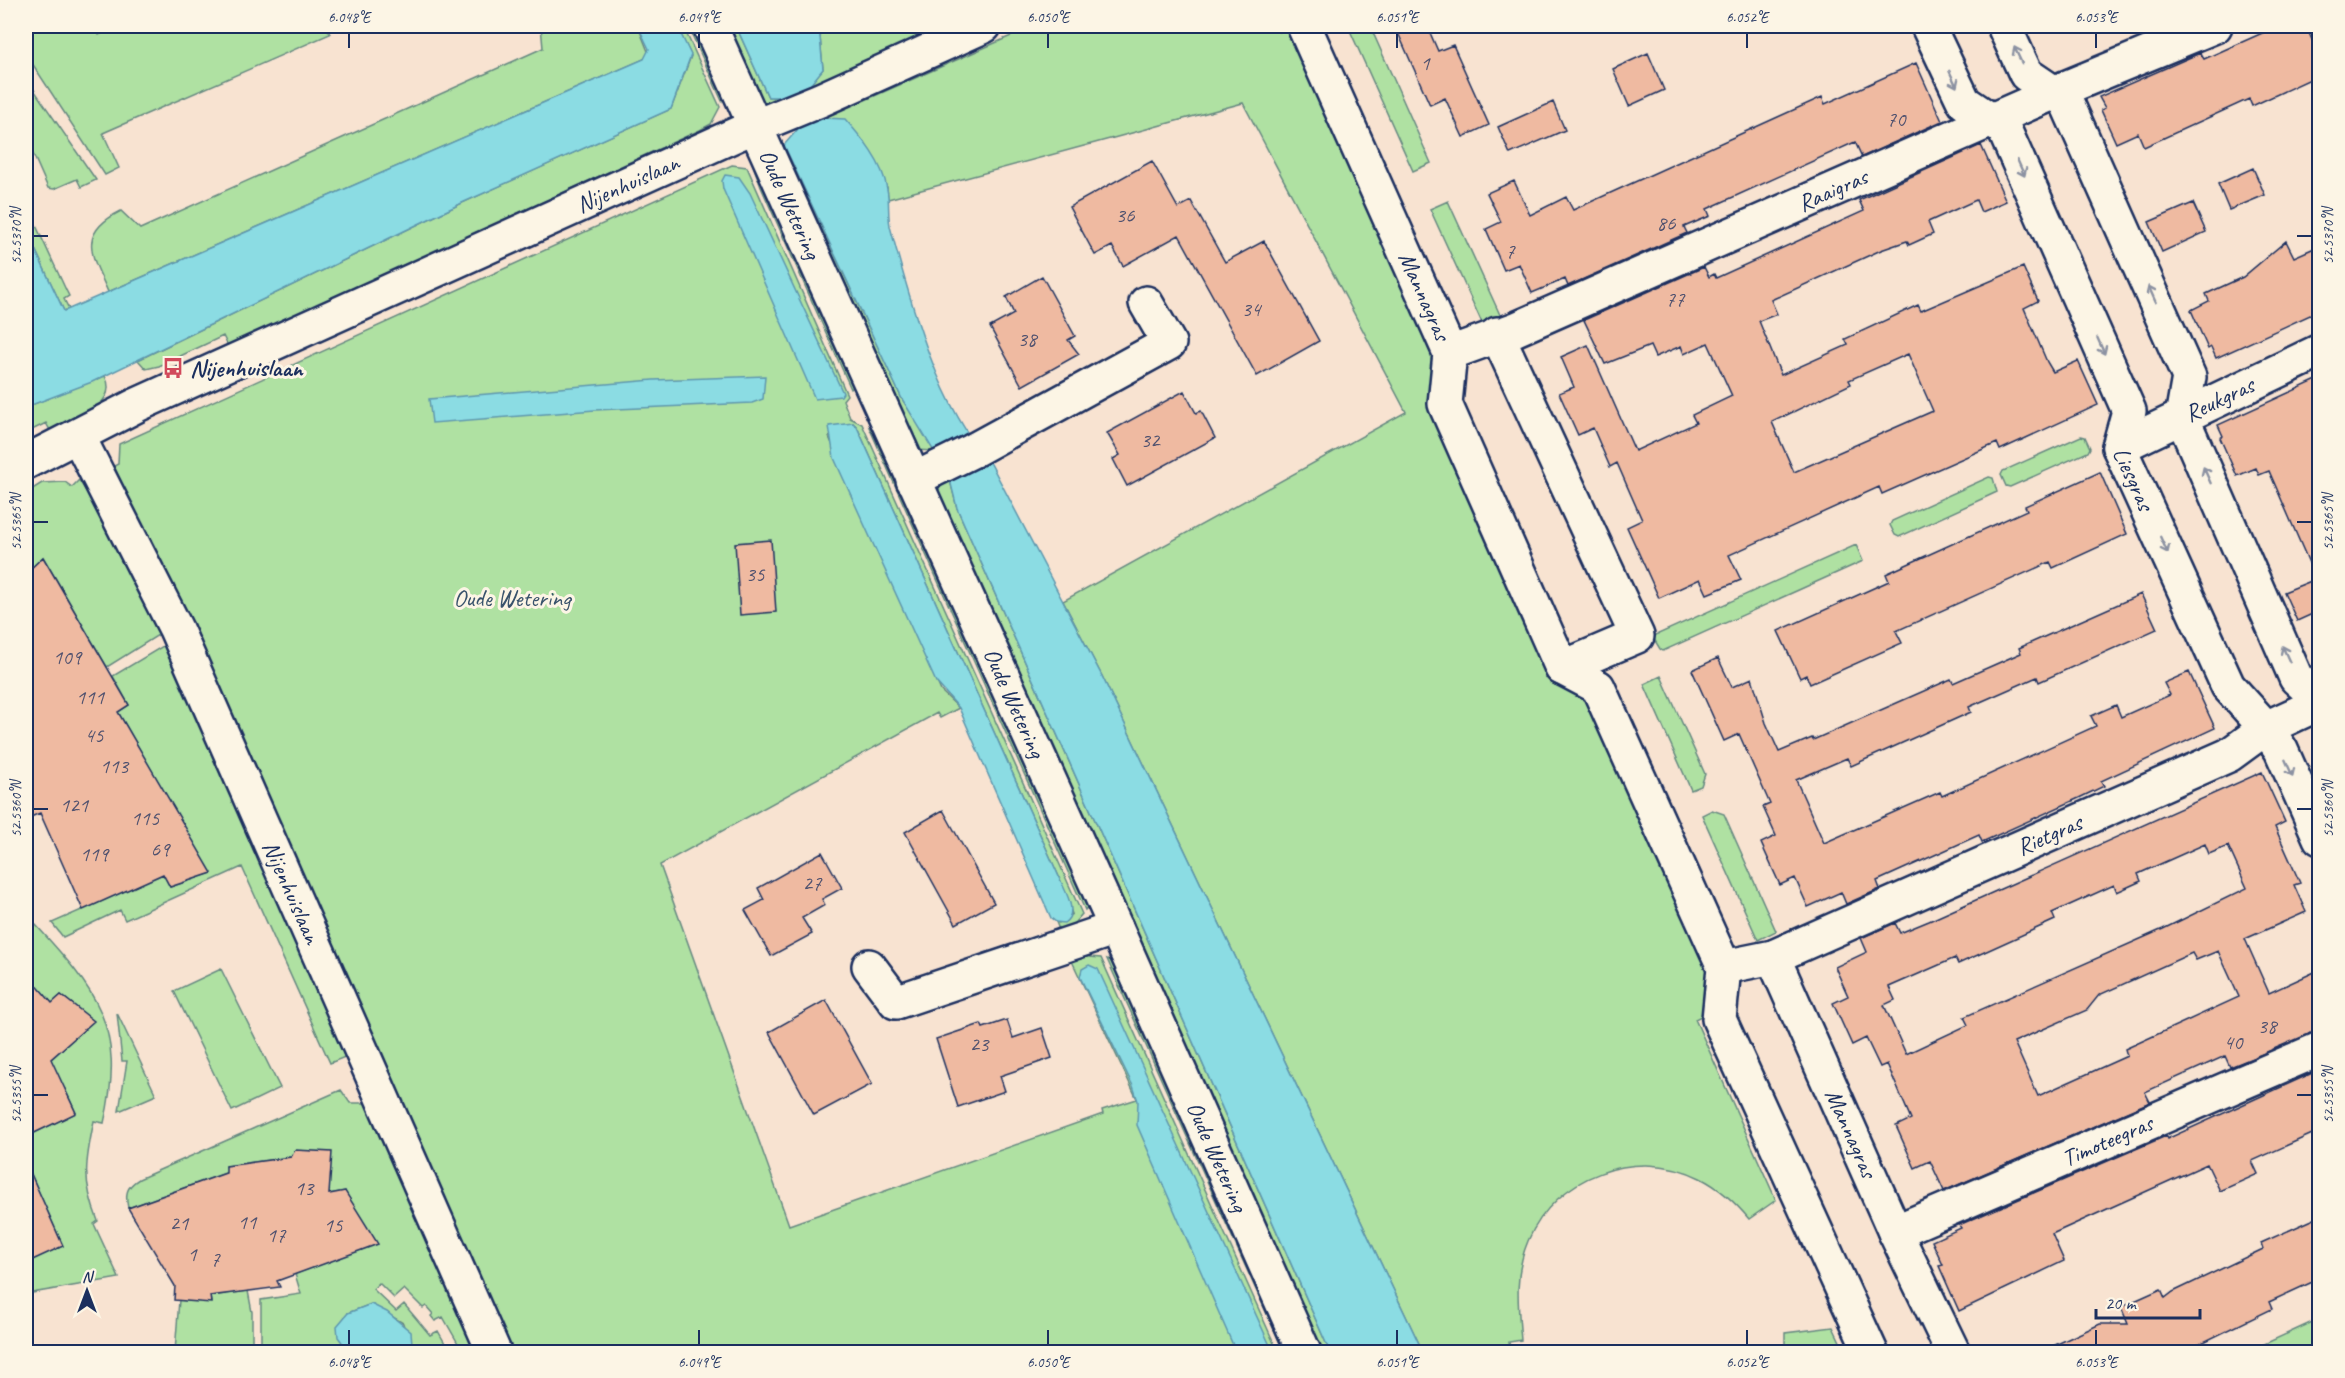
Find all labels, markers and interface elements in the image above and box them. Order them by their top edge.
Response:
text: 6.048°E [328,8,372,27]
text: 6.049°E [678,8,722,27]
text: 6.050°E [1027,8,1071,27]
text: 6.051°E [1376,8,1420,27]
text: 6.052°E [1726,8,1770,27]
text: 6.053°E [2075,8,2119,27]
one-way arrow [2012,47,2023,65]
house number: 1 [1420,50,1431,76]
one-way arrow [1948,69,1959,87]
house number: 70 [1887,106,1907,132]
street label: Oude Wetering [752,144,829,266]
street label: Nijenhuislaan [571,147,685,220]
one-way arrow [2016,159,2028,177]
street label: Raaigras [1793,161,1874,218]
house number: 36 [1116,202,1135,228]
text: 52.5370°N [7,205,26,264]
text: 52.5370°N [2319,205,2338,264]
house number: 86 [1657,210,1676,236]
house number: 7 [1505,238,1516,264]
street label: Mannagras [1392,247,1458,347]
one-way arrow [2145,285,2157,303]
house number: 77 [1666,286,1686,312]
house number: 34 [1242,296,1263,322]
house number: 38 [1018,326,1039,352]
one-way arrow [2095,337,2107,355]
place label: Nijenhuislaan [190,353,304,383]
bus stop icon: Nijenhuislaan [161,356,185,380]
street label: Reukgras [2180,369,2261,428]
house number: 32 [1141,427,1161,453]
street label: Liesgras [2106,442,2162,518]
one-way arrow [2201,466,2212,484]
text: 52.5365°N [7,491,26,550]
text: 52.5365°N [2319,491,2338,550]
one-way arrow [2158,535,2170,553]
house number: 35 [746,561,766,587]
park label: Oude Wetering [453,583,573,613]
street label: Oude Wetering [977,643,1053,764]
house number: 109 [53,644,83,670]
one-way arrow [2279,645,2291,663]
house number: 111 [76,684,106,710]
house number: 45 [85,722,105,748]
house number: 113 [100,753,130,779]
one-way arrow [2284,759,2295,777]
text: 52.5360°N [7,778,26,837]
text: 52.5360°N [2319,778,2338,837]
house number: 121 [60,792,90,818]
house number: 115 [131,805,161,831]
street label: Rietgras [2012,806,2089,862]
house number: 69 [151,836,171,862]
street label: Nijenhuislaan [256,836,328,950]
house number: 119 [80,841,110,867]
house number: 27 [803,870,823,896]
house number: 38 [2258,1013,2279,1039]
house number: 40 [2224,1029,2244,1055]
house number: 23 [970,1031,990,1057]
text: 52.5355°N [7,1064,26,1123]
text: 52.5355°N [2319,1064,2338,1123]
street label: Mannagras [1818,1084,1885,1184]
street label: Oude Wetering [1180,1097,1256,1218]
street label: Timoteegras [2057,1107,2159,1173]
house number: 13 [295,1175,315,1201]
house number: 11 [238,1209,258,1235]
house number: 21 [170,1210,190,1236]
house number: 15 [324,1212,344,1238]
house number: 17 [267,1222,287,1248]
house number: 1 [187,1241,198,1267]
house number: 7 [210,1246,221,1272]
north arrow [57,1261,117,1321]
text: N [82,1267,95,1287]
scale bar [2096,1282,2200,1320]
text: 20 m [2105,1292,2138,1314]
text: 6.048°E [328,1353,372,1372]
text: 6.049°E [678,1353,722,1372]
text: 6.050°E [1027,1353,1071,1372]
text: 6.051°E [1376,1353,1420,1372]
text: 6.052°E [1726,1353,1770,1372]
text: 6.053°E [2075,1353,2119,1372]

